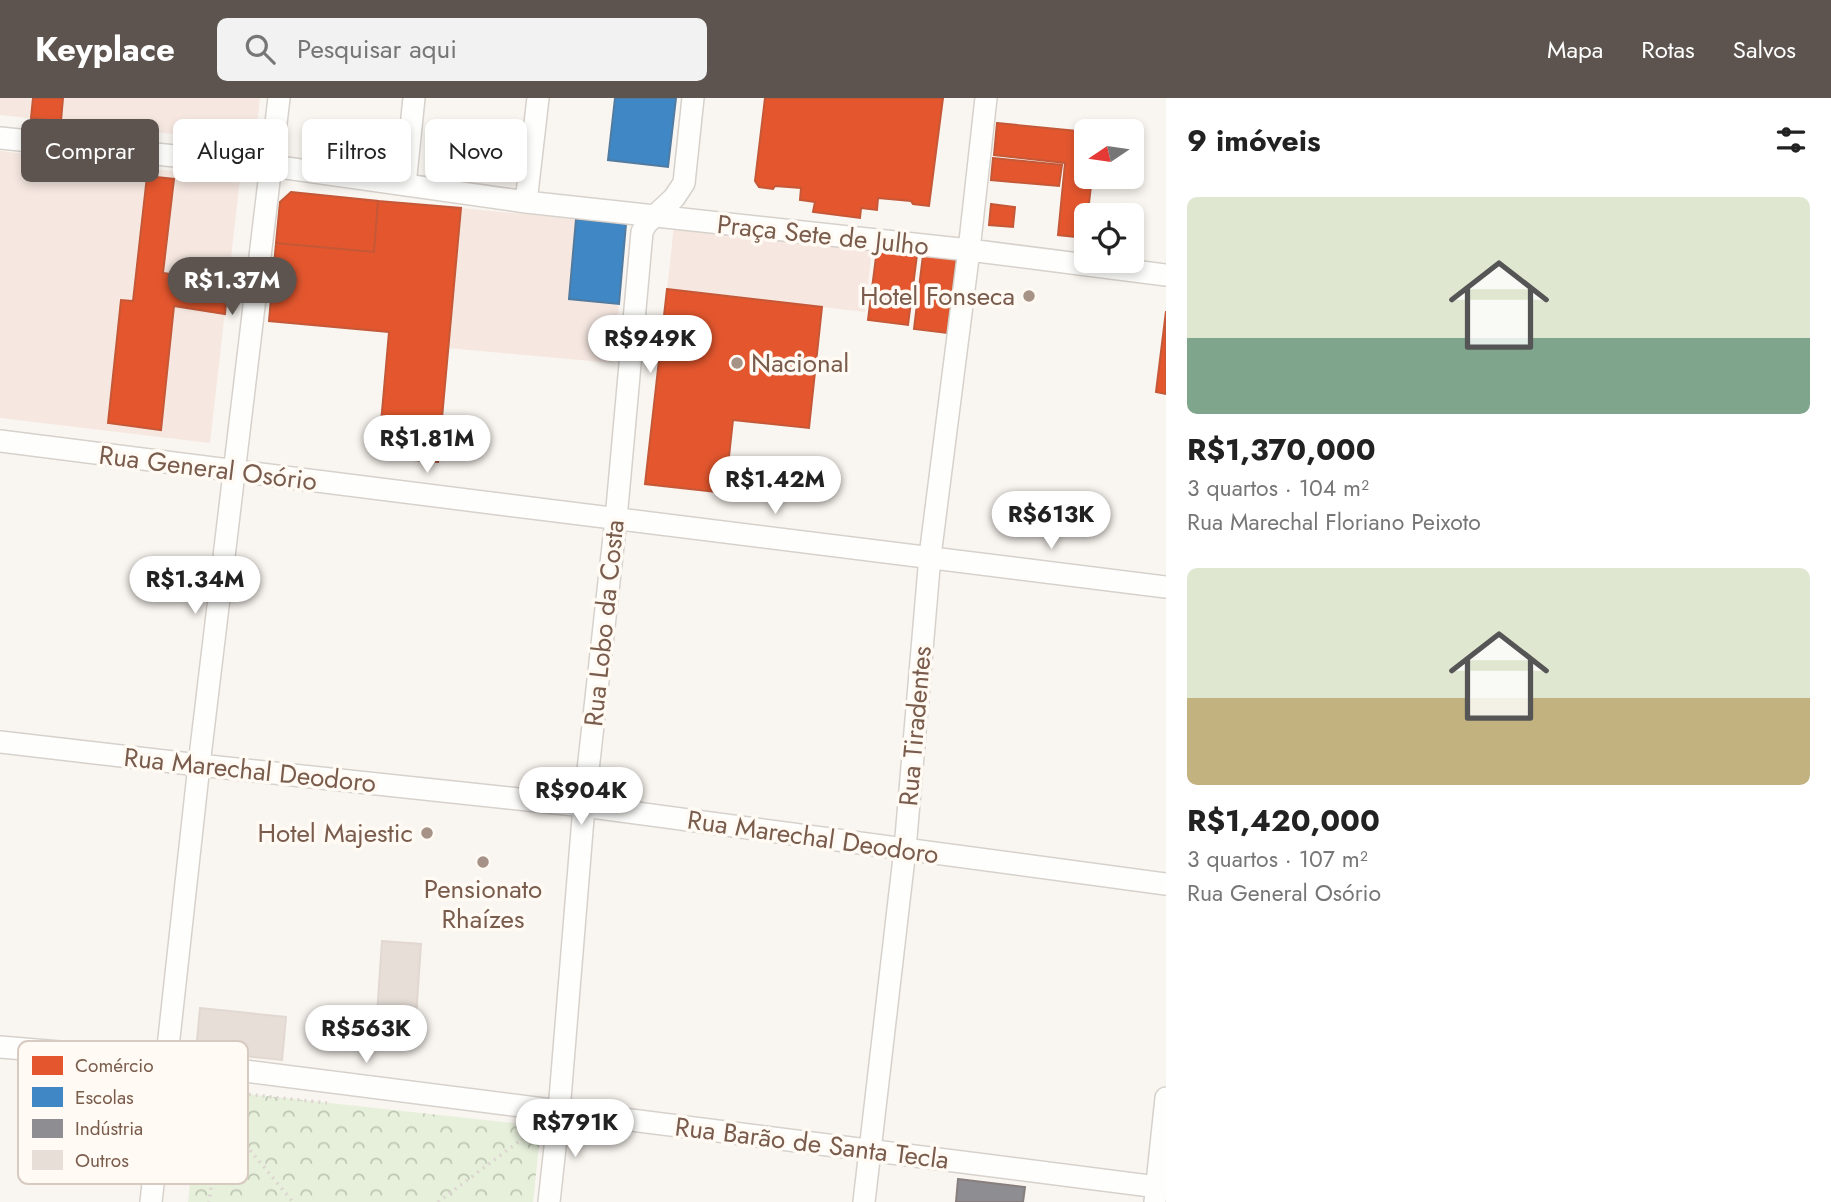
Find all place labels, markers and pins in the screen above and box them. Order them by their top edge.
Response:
pin: R$1.37M [167,258,297,317]
place label: Hotel Fonseca [860,277,1015,315]
marker: Hotel Fonseca [1021,288,1037,304]
pin: R$949K [593,316,707,375]
place label: Nacional [751,344,849,382]
marker: Nacional [729,355,745,371]
pin: R$1.81M [362,416,492,475]
pin: R$1.42M [710,456,840,516]
pin: R$613K [994,491,1108,551]
pin: R$1.34M [130,556,260,616]
pin: R$904K [524,768,638,827]
place label: Hotel Majestic [257,814,413,852]
marker: Hotel Majestic [419,825,435,841]
marker: Pensionato Rhaízes [475,854,491,870]
place label: Pensionato Rhaízes [424,870,542,938]
pin: R$563K [309,1006,423,1065]
pin: R$791K [518,1100,632,1159]

